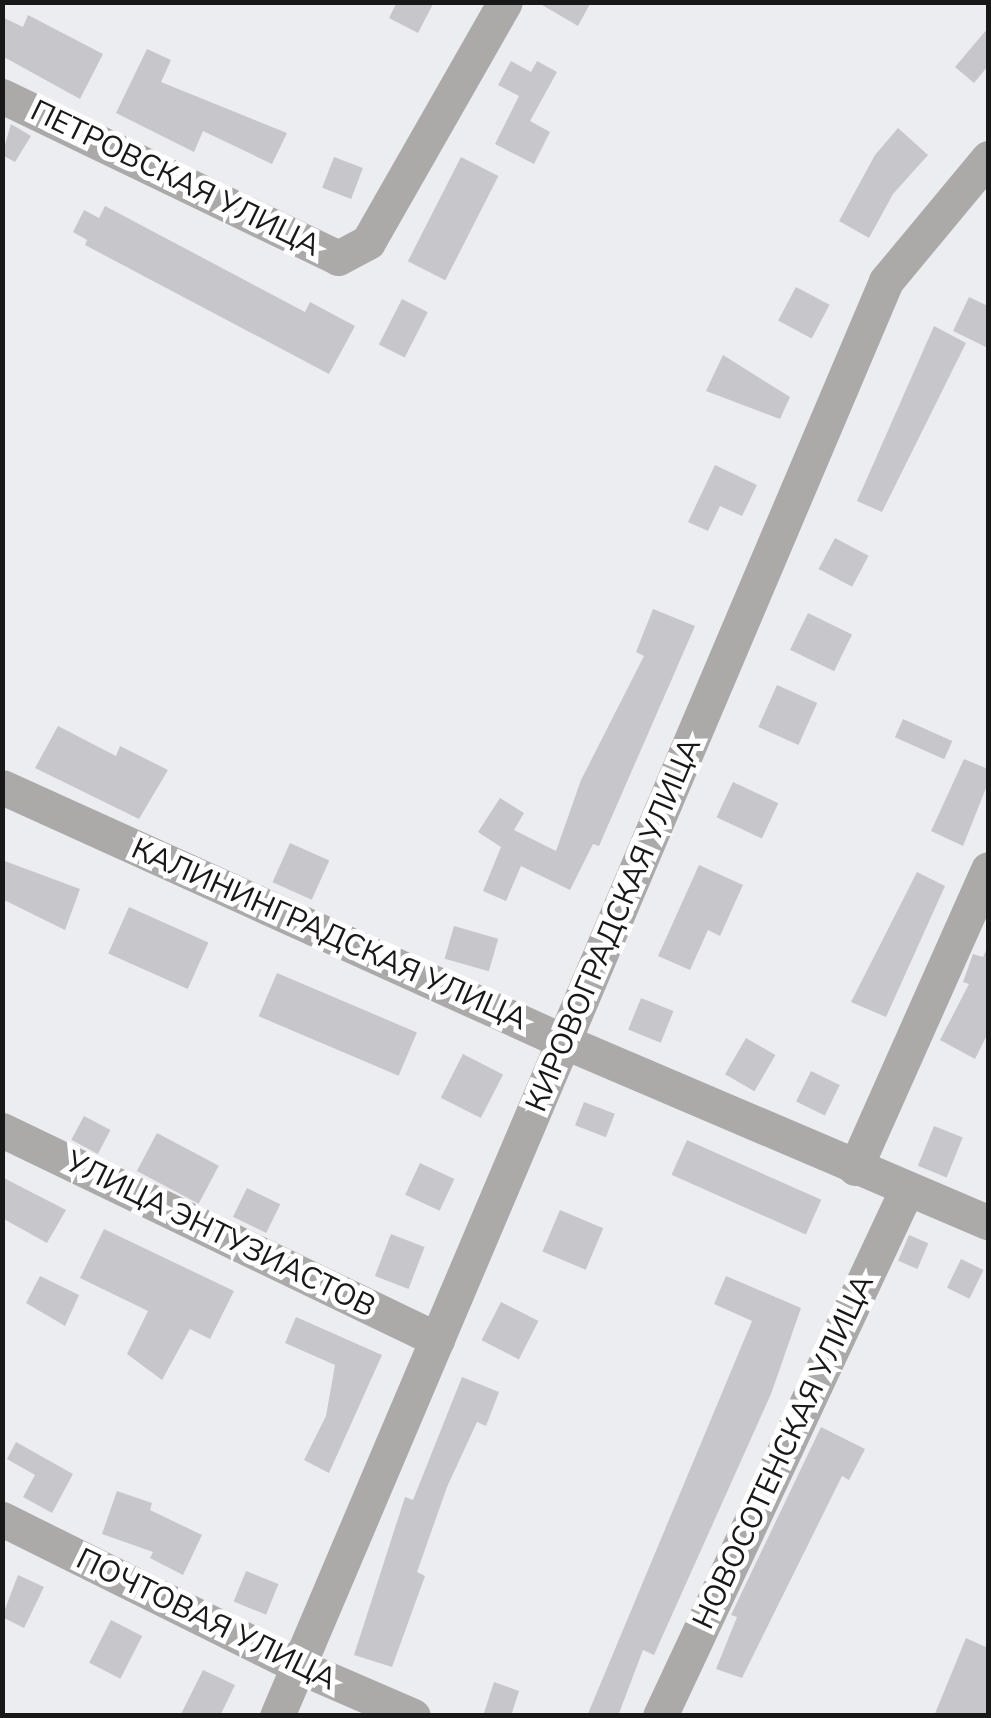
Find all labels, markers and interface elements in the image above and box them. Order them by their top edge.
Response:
street label: ПЕТРОВСКАЯ УЛИЦА [24,93,326,265]
street label: КИРОВОГРАДСКАЯ УЛИЦА [519,733,709,1117]
street label: КАЛИНИНГРАДСКАЯ УЛИЦА [126,831,532,1039]
street label: УЛИЦА ЭНТУЗИАСТОВ [59,1144,381,1326]
street label: НОВОСОТЕНСКАЯ УЛИЦА [686,1269,882,1635]
street label: ПОЧТОВАЯ УЛИЦА [70,1541,342,1699]

